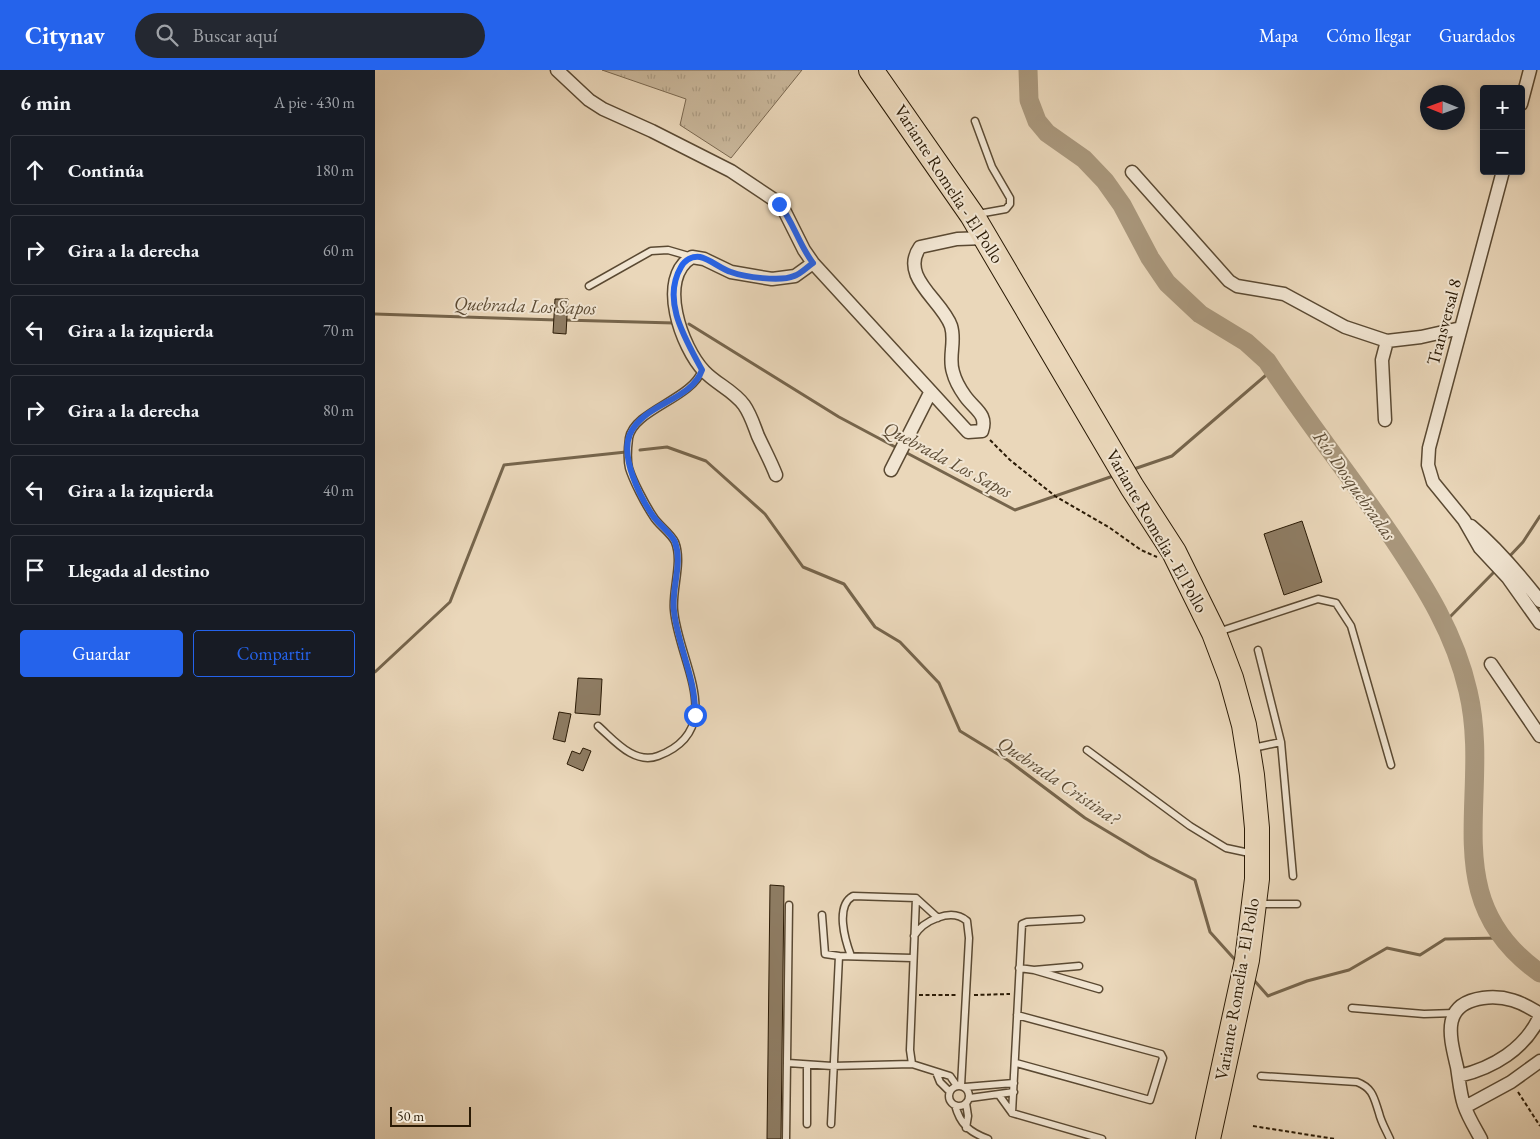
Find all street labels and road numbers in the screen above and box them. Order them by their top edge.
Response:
street label: Variante Romelia - El Pollo [889,100,1009,268]
street label: Transversal 8 [1421,276,1466,368]
street label: Variante Romelia - El Pollo [1101,445,1214,617]
street label: Variante Romelia - El Pollo [1209,896,1264,1082]

